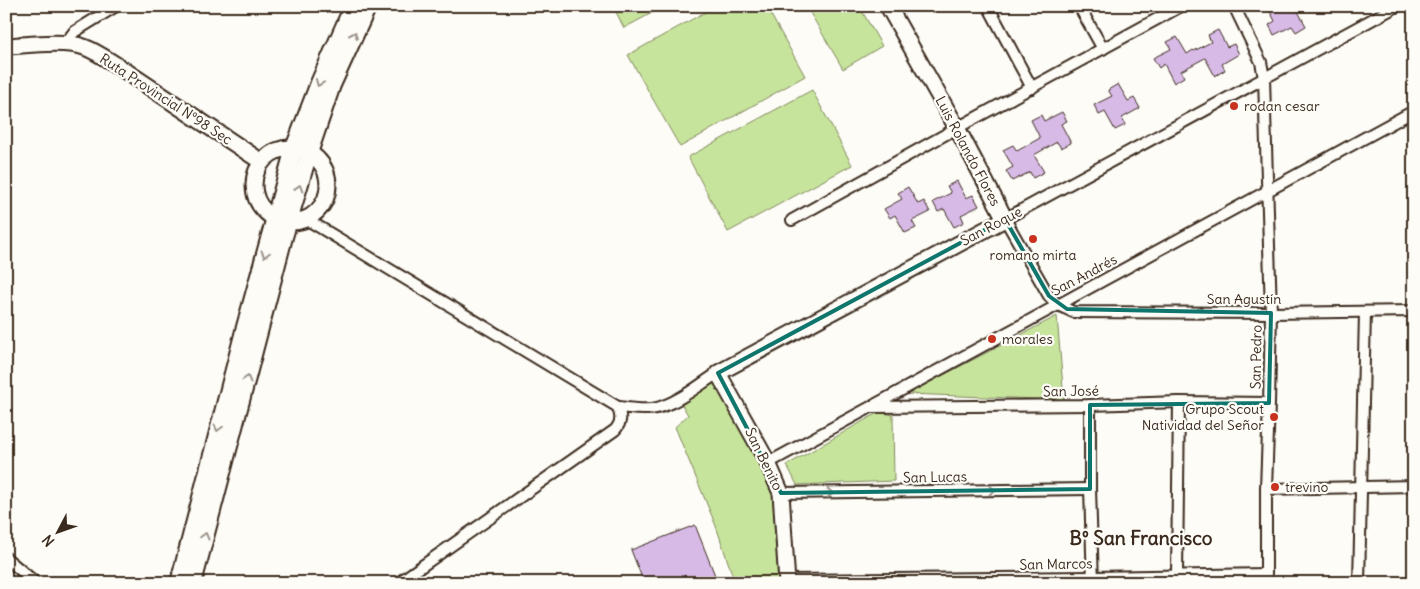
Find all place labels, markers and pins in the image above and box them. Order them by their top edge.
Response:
place label: rodan cesar [1244,97,1320,115]
marker: rodan cesar [1228,100,1240,112]
marker: romano mirta [1027,233,1039,245]
place label: romano mirta [990,246,1076,264]
place label: morales [1002,330,1053,348]
marker: morales [986,333,998,345]
place label: Grupo Scout Natividad del Señor [1142,400,1264,434]
marker: Grupo Scout Natividad del Señor [1268,411,1280,423]
place label: trevino [1285,478,1329,496]
marker: trevino [1269,481,1281,493]

